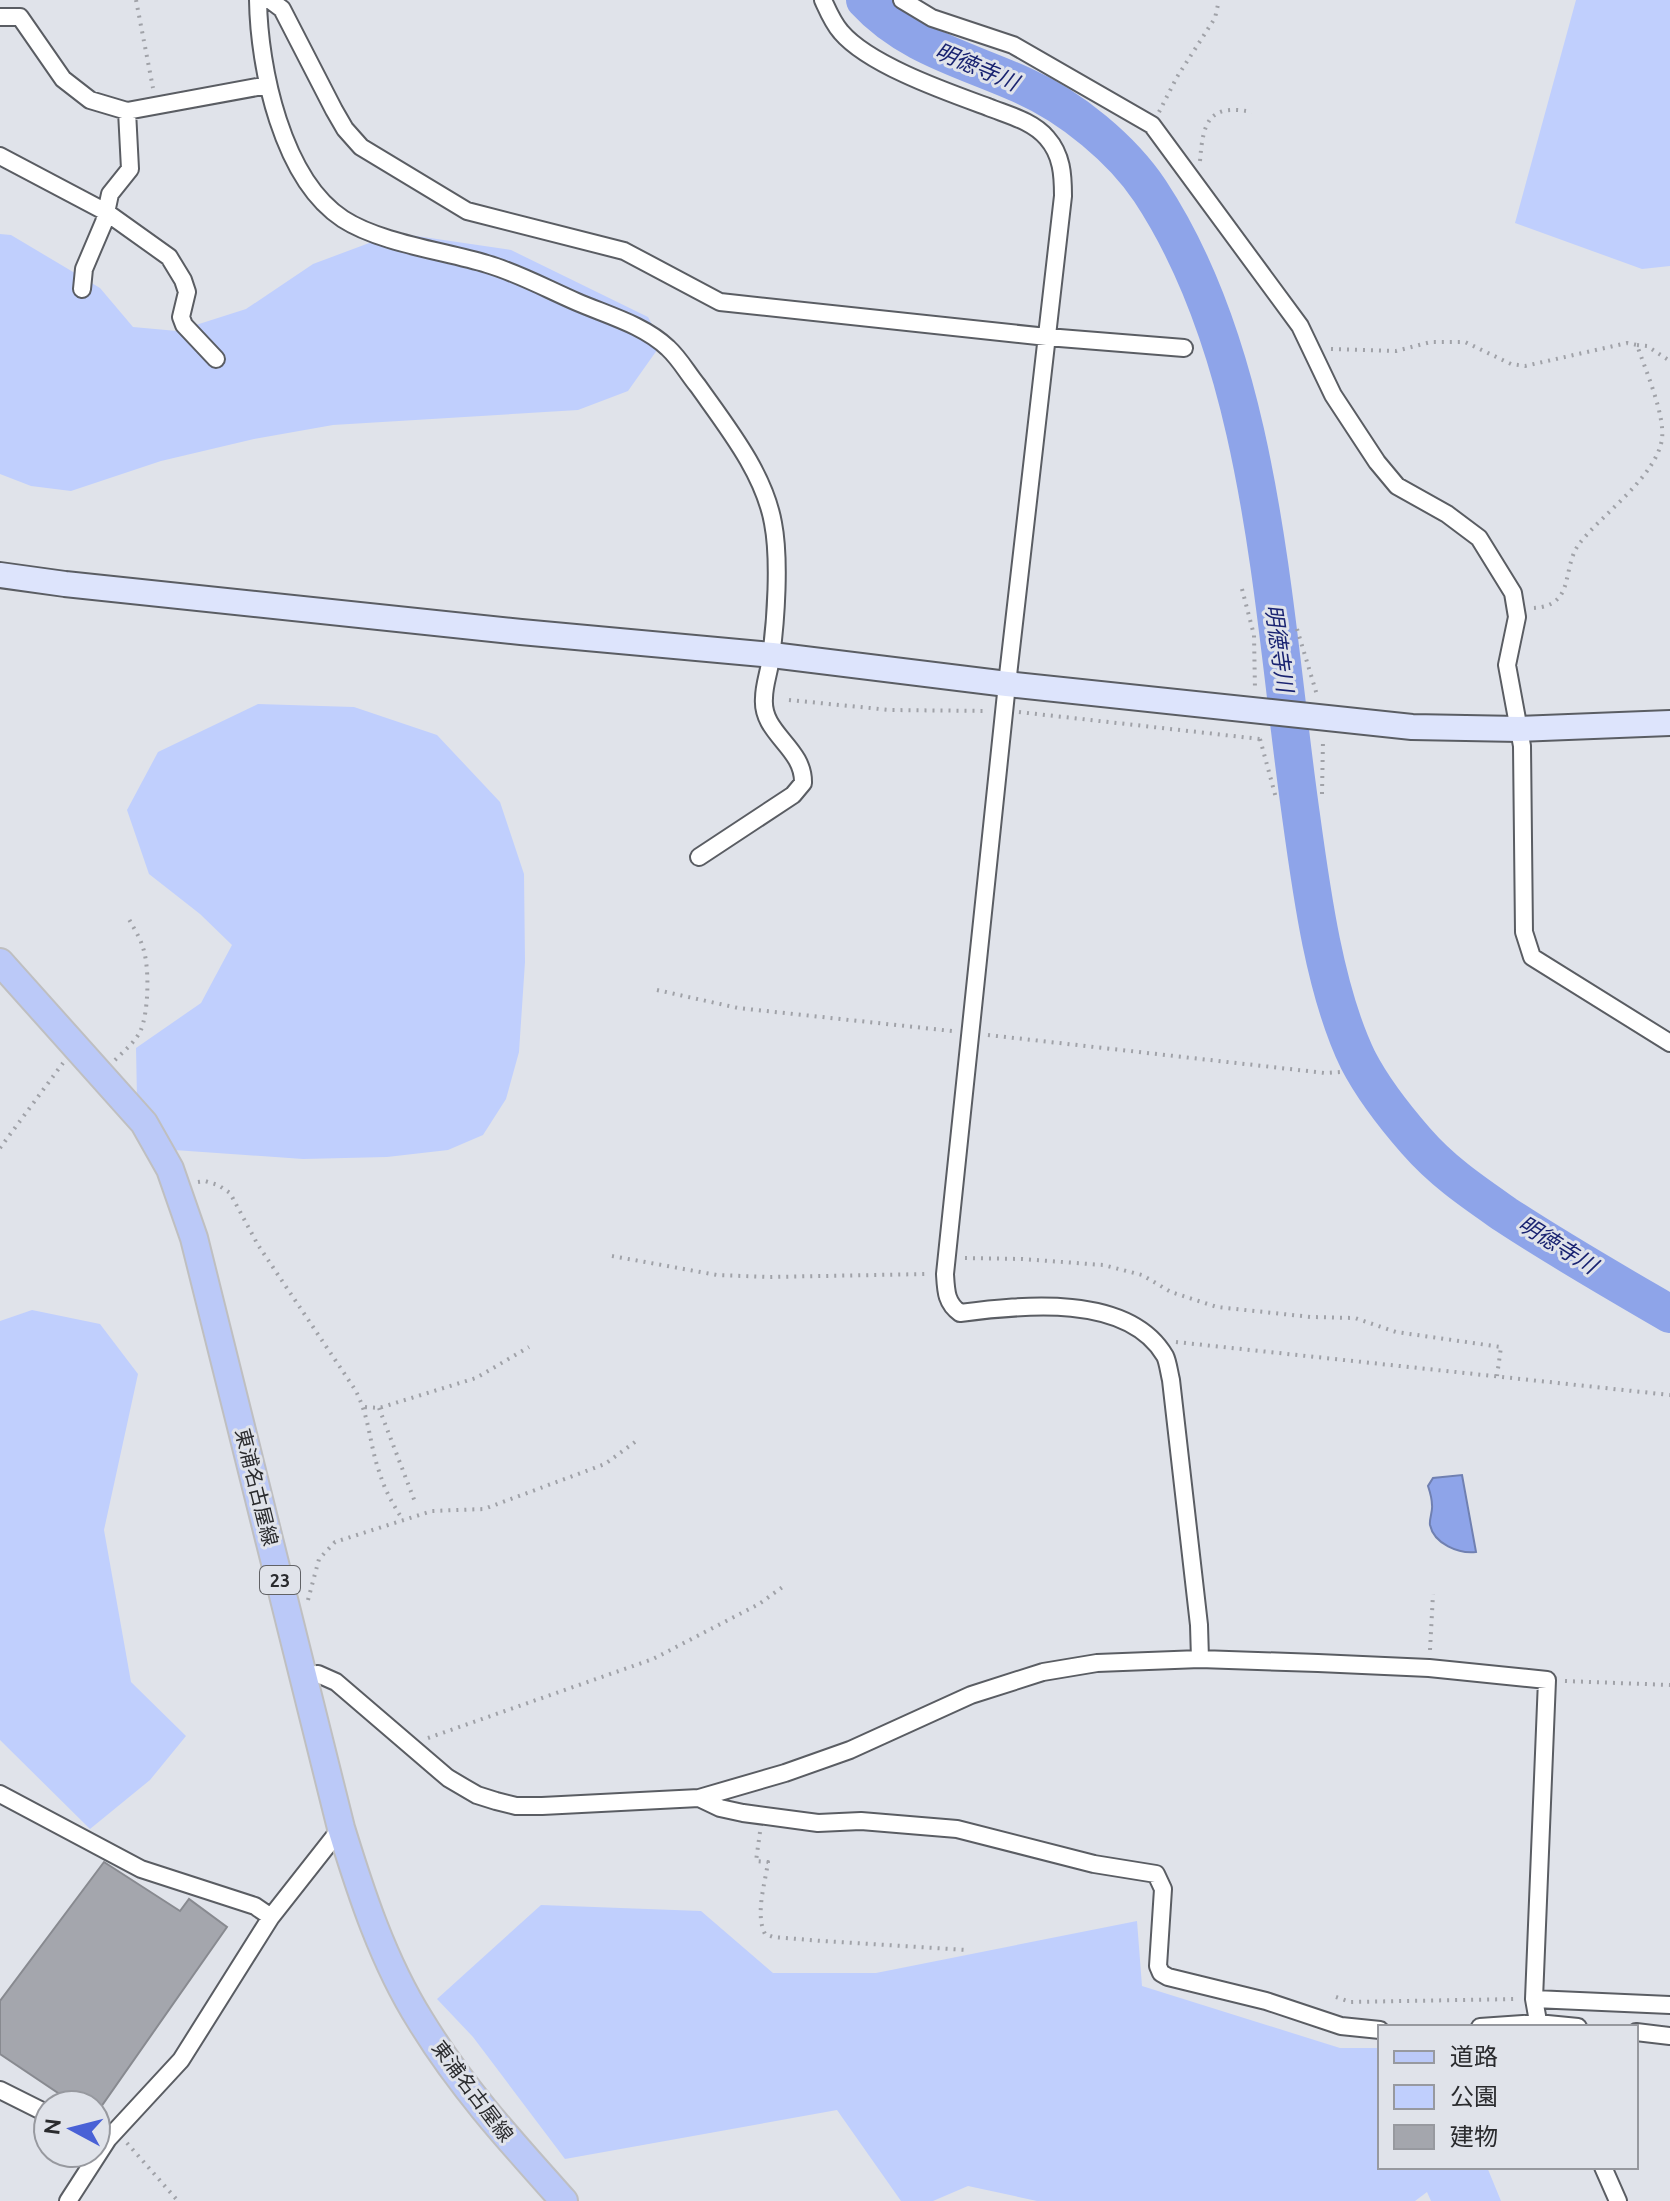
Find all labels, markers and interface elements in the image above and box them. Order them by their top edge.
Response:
water label: 明徳寺川 [932,37,1024,95]
water label: 明徳寺川 [1261,603,1299,695]
water label: 明徳寺川 [1514,1210,1604,1279]
street label: 東浦名古屋線 [231,1426,283,1548]
road number: 23 [260,1566,300,1594]
legend [1378,2025,1638,2169]
street label: 東浦名古屋線 [428,2036,518,2146]
text: 道路 [1450,2043,1498,2070]
text: 公園 [1450,2083,1498,2110]
north arrow [32,2089,112,2169]
text: N [38,2117,65,2136]
text: 建物 [1450,2123,1498,2150]

